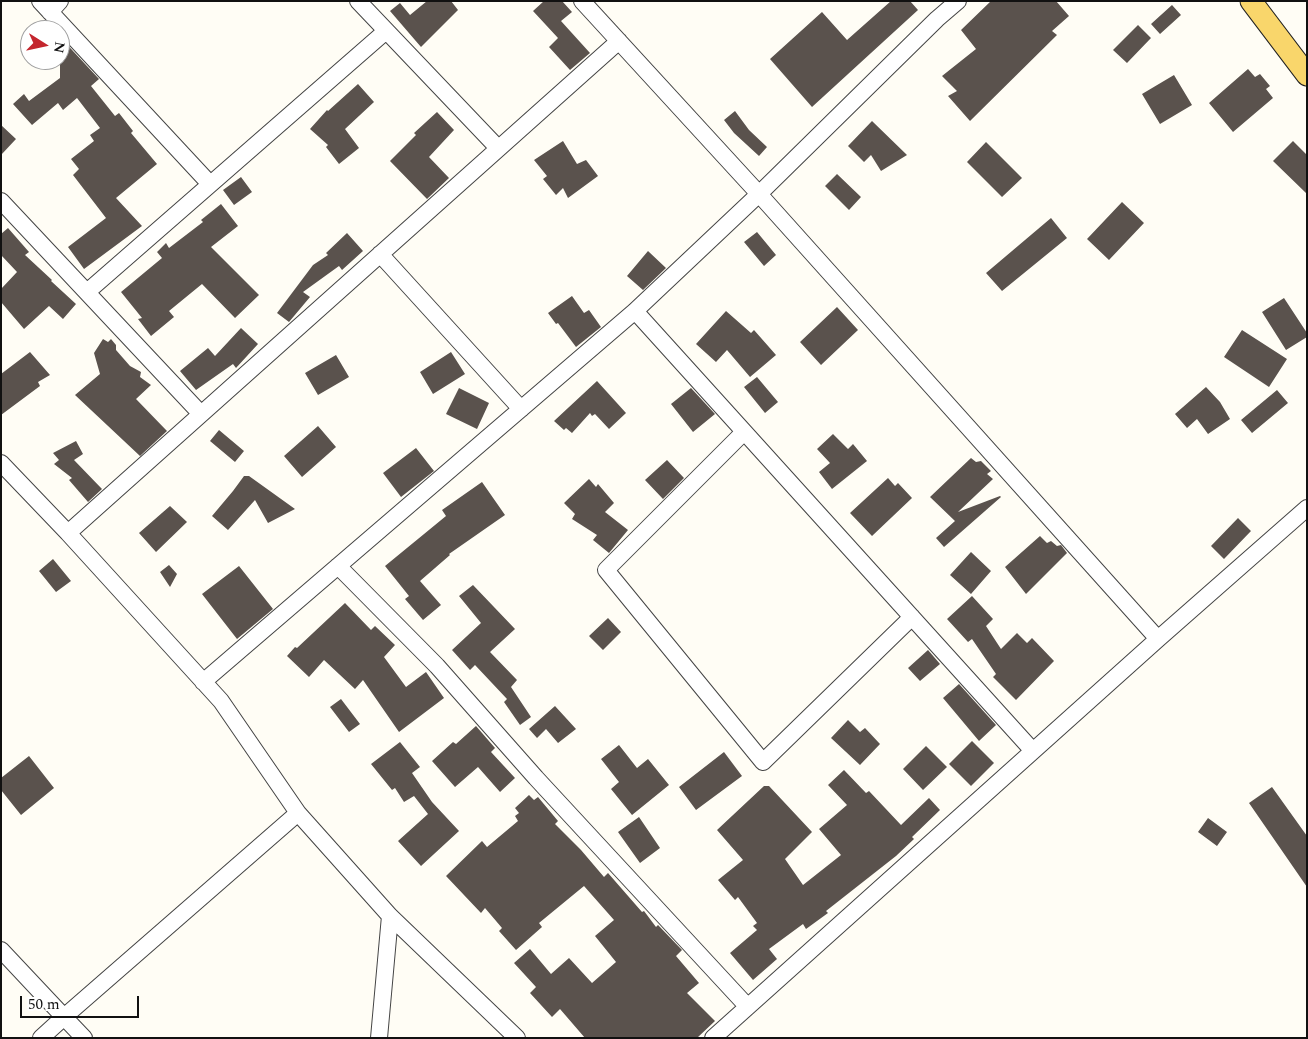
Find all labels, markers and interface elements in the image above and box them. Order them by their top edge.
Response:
north arrow [20,20,70,70]
text: N [48,40,71,55]
scale bar [22,986,141,1018]
text: 50 m [28,993,60,1016]

